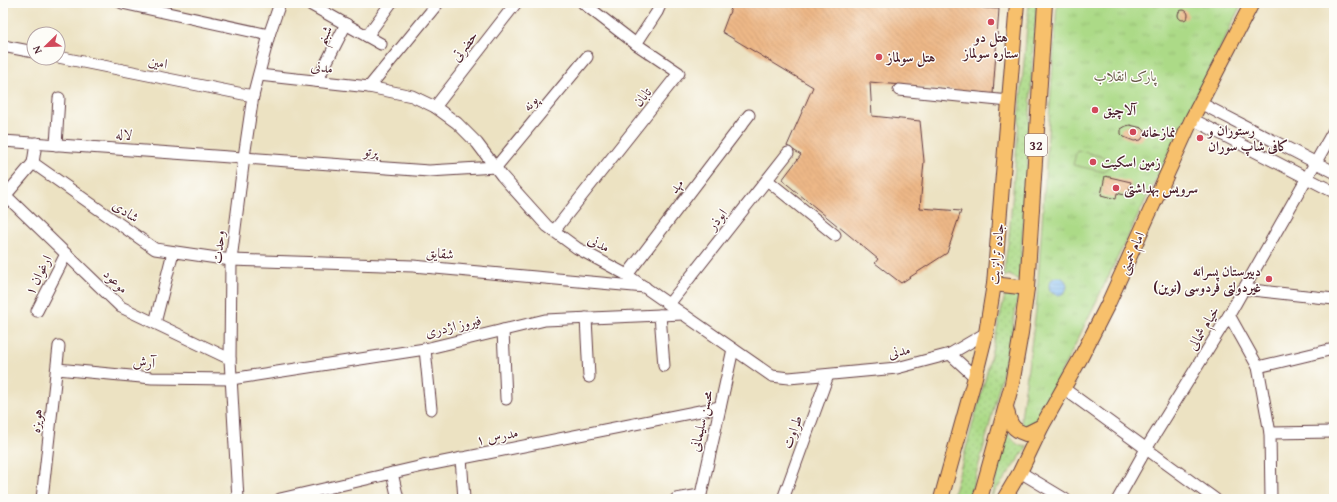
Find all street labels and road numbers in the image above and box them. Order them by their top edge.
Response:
street label: شبنم [311,22,341,50]
street label: حضرتی [446,26,482,66]
street label: امین [147,50,169,74]
street label: مدنی [310,56,334,78]
street label: تابان [628,83,656,111]
street label: پونه [517,90,544,116]
street label: لاله [115,123,133,145]
road number: 32 [1025,134,1047,156]
street label: پرتو [361,140,380,162]
street label: مهد [664,174,688,198]
street label: شادی [109,195,143,227]
street label: ابوذر [701,204,732,236]
street label: جاده ترانزیت [983,222,1009,286]
street label: امام خمینی [1113,228,1152,279]
street label: وحدت [207,229,229,265]
street label: مدنی [584,229,614,257]
street label: شقایق [425,242,455,264]
street label: ارغوان ۱ [19,252,57,298]
street label: موعود [99,264,133,298]
street label: خیام شمالی [1182,302,1227,355]
street label: فیروز اژدری [423,310,483,342]
street label: مدنی [886,339,912,363]
street label: آرش [132,351,158,373]
street label: محسن سلیمانی [684,388,718,454]
street label: هویزه [25,408,47,434]
street label: طراوت [777,412,807,452]
street label: مدرس ۱ [474,422,520,450]

